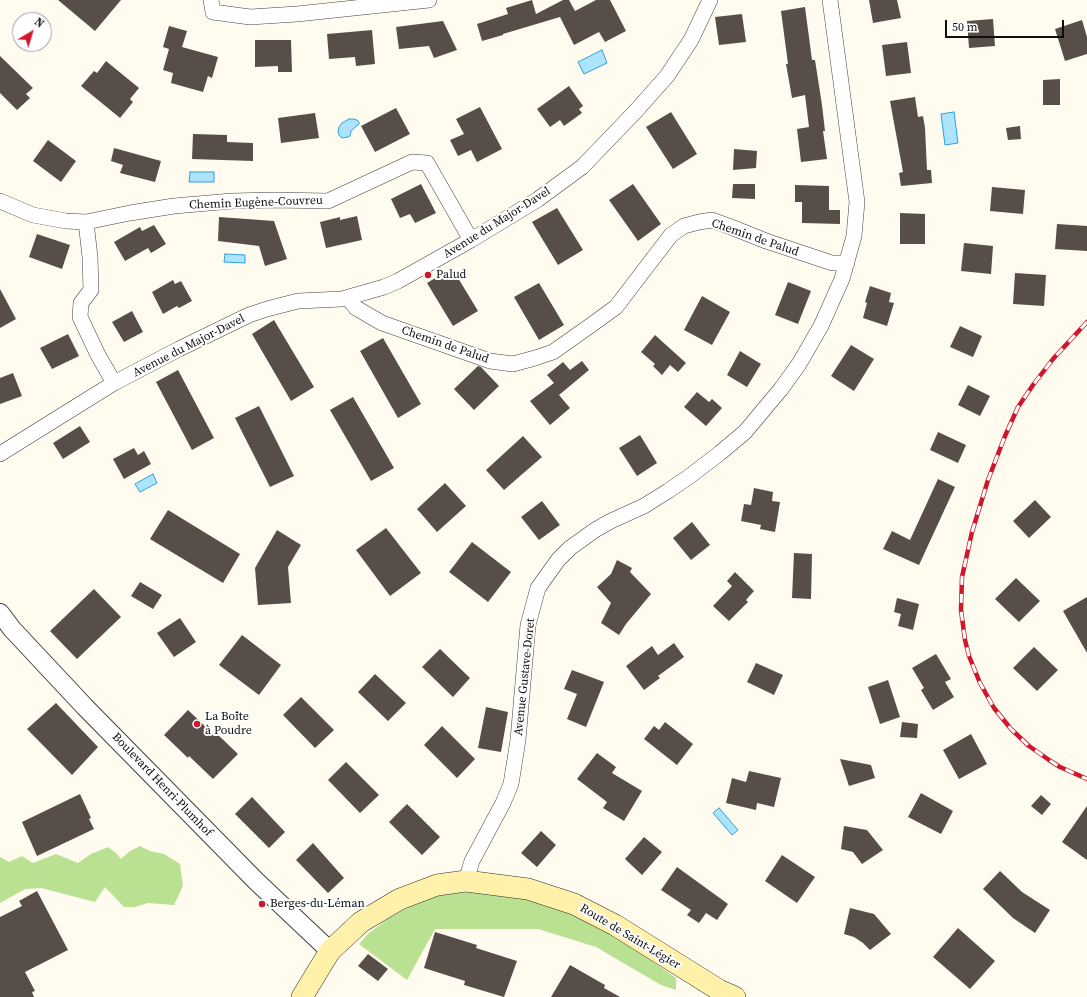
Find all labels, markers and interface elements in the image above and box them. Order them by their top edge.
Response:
north arrow [12,12,52,52]
scale bar [947,12,1066,38]
text: N [31,15,47,31]
text: 50 m [952,19,978,35]
street label: Avenue du Major-Davel [441,184,553,262]
street label: Chemin Eugène-Couvreu [189,193,323,213]
street label: Chemin de Palud [709,216,801,260]
place label: Palud [436,268,466,282]
marker: Palud [423,270,433,280]
street label: Avenue du Major-Davel [131,312,247,380]
street label: Chemin de Palud [399,323,491,367]
street label: Avenue Gustave-Doret [512,617,538,737]
place label: La Boîte à Poudre [205,710,252,738]
marker: La Boîte à Poudre [192,719,202,729]
street label: Boulevard Henri-Plumhof [109,730,215,840]
place label: Berges-du-Léman [270,897,365,911]
marker: Berges-du-Léman [257,899,267,909]
street label: Route de Saint-Légier [577,901,683,973]

